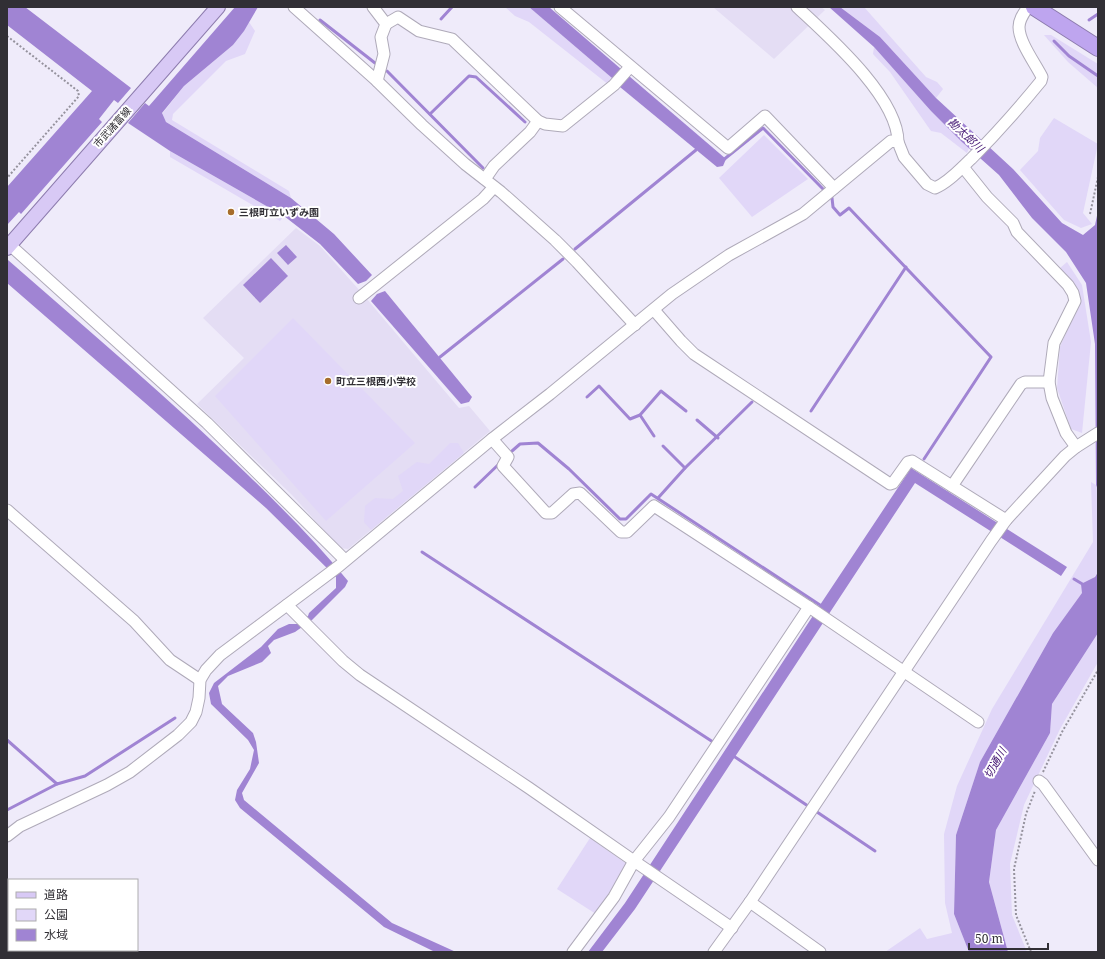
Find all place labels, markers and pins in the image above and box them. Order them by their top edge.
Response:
place label: 三根町立いずみ園 [239,205,319,219]
marker: 三根町立いずみ園 [226,207,236,217]
place label: 町立三根西小学校 [336,374,416,388]
marker: 町立三根西小学校 [323,376,333,386]

